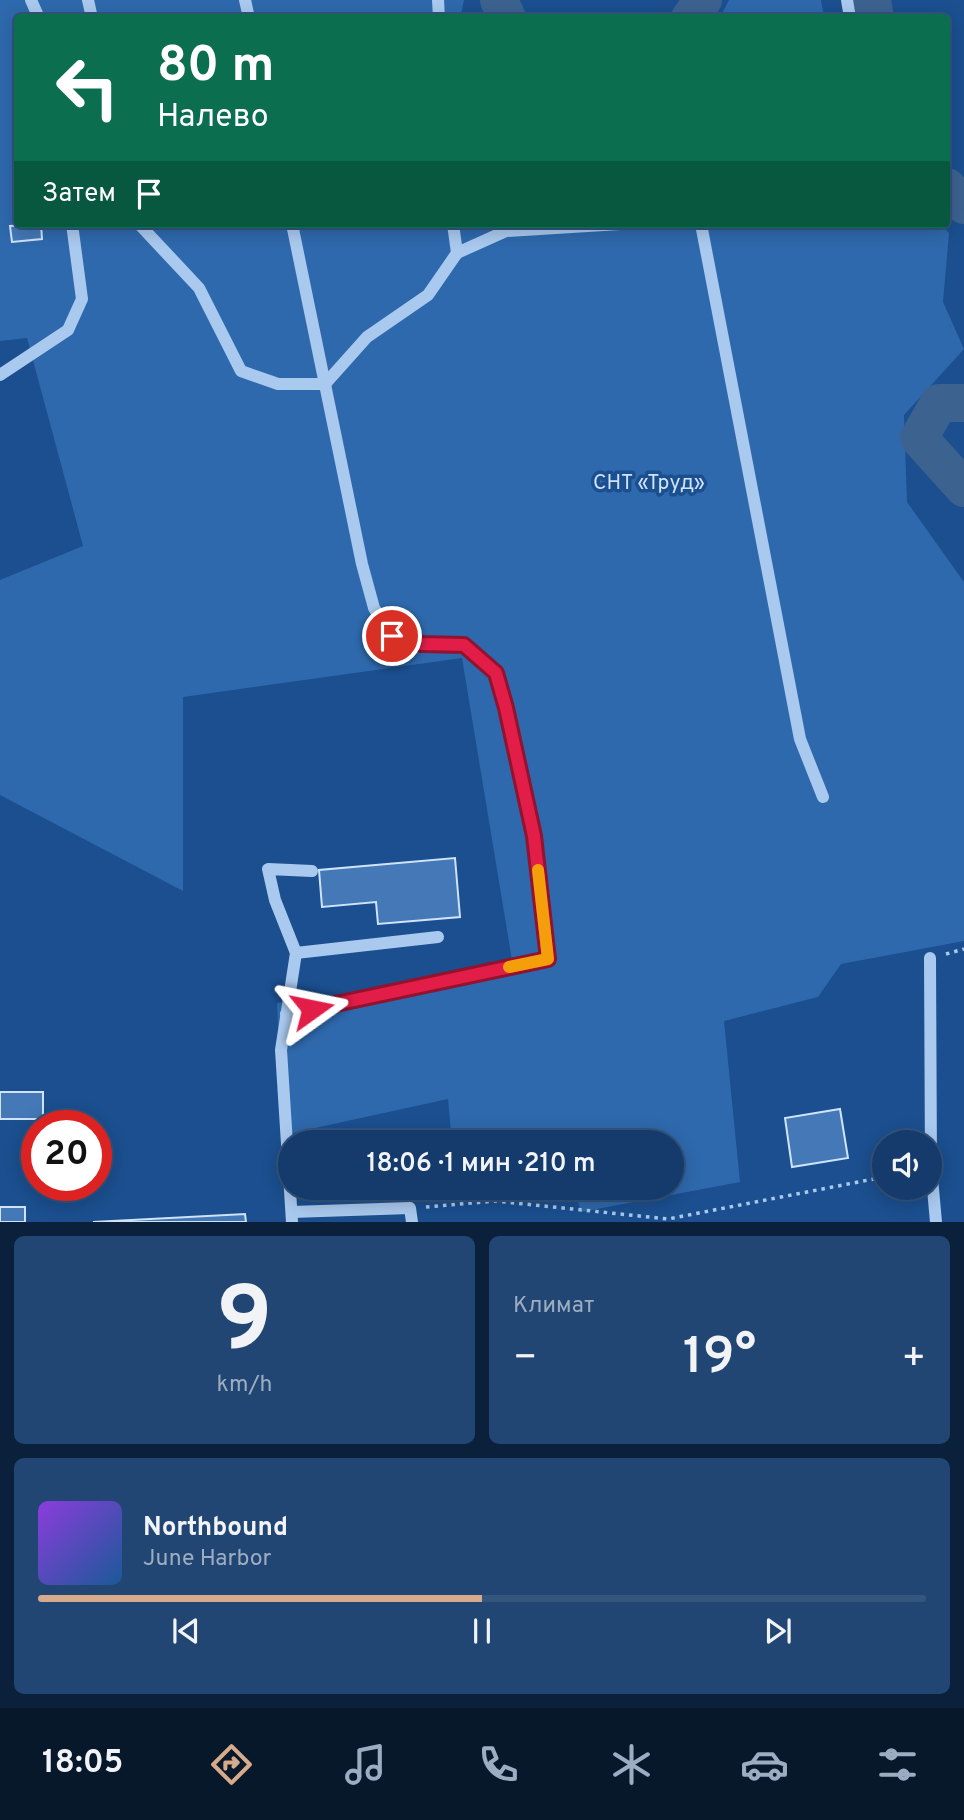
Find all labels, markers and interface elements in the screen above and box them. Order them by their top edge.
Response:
text: 80 m [157,37,274,99]
icon: left [42,42,133,133]
text: Налево [157,98,269,138]
icon: arrive [130,175,168,213]
text: Затем [42,178,116,211]
park label: СНТ «Труд» [593,470,705,497]
pin [362,606,422,666]
icon: arrive [373,617,411,655]
position arrow [275,972,349,1046]
speed limit sign: 20 [21,1110,112,1201]
map controls [872,1130,942,1200]
button: sound [872,1130,942,1200]
text: 18:06 · 1 мин · 210 m [366,1148,596,1181]
text: 9 [217,1268,272,1383]
text: Климат [513,1292,594,1321]
text: 19° [683,1326,756,1392]
text: − [513,1335,538,1384]
text: + [901,1335,926,1384]
text: km/h [217,1371,272,1400]
text: Northbound [143,1512,288,1545]
text: June Harbor [143,1545,271,1574]
icon: previous [167,1612,205,1650]
icon: pause [463,1612,501,1650]
icon: next [759,1612,797,1650]
icon: directions [207,1740,256,1789]
icon: music [341,1740,390,1789]
icon: phone [474,1740,523,1789]
icon: climate [607,1740,656,1789]
icon: car [740,1740,789,1789]
icon: filters [873,1740,922,1789]
text: 18:05 [42,1744,123,1784]

